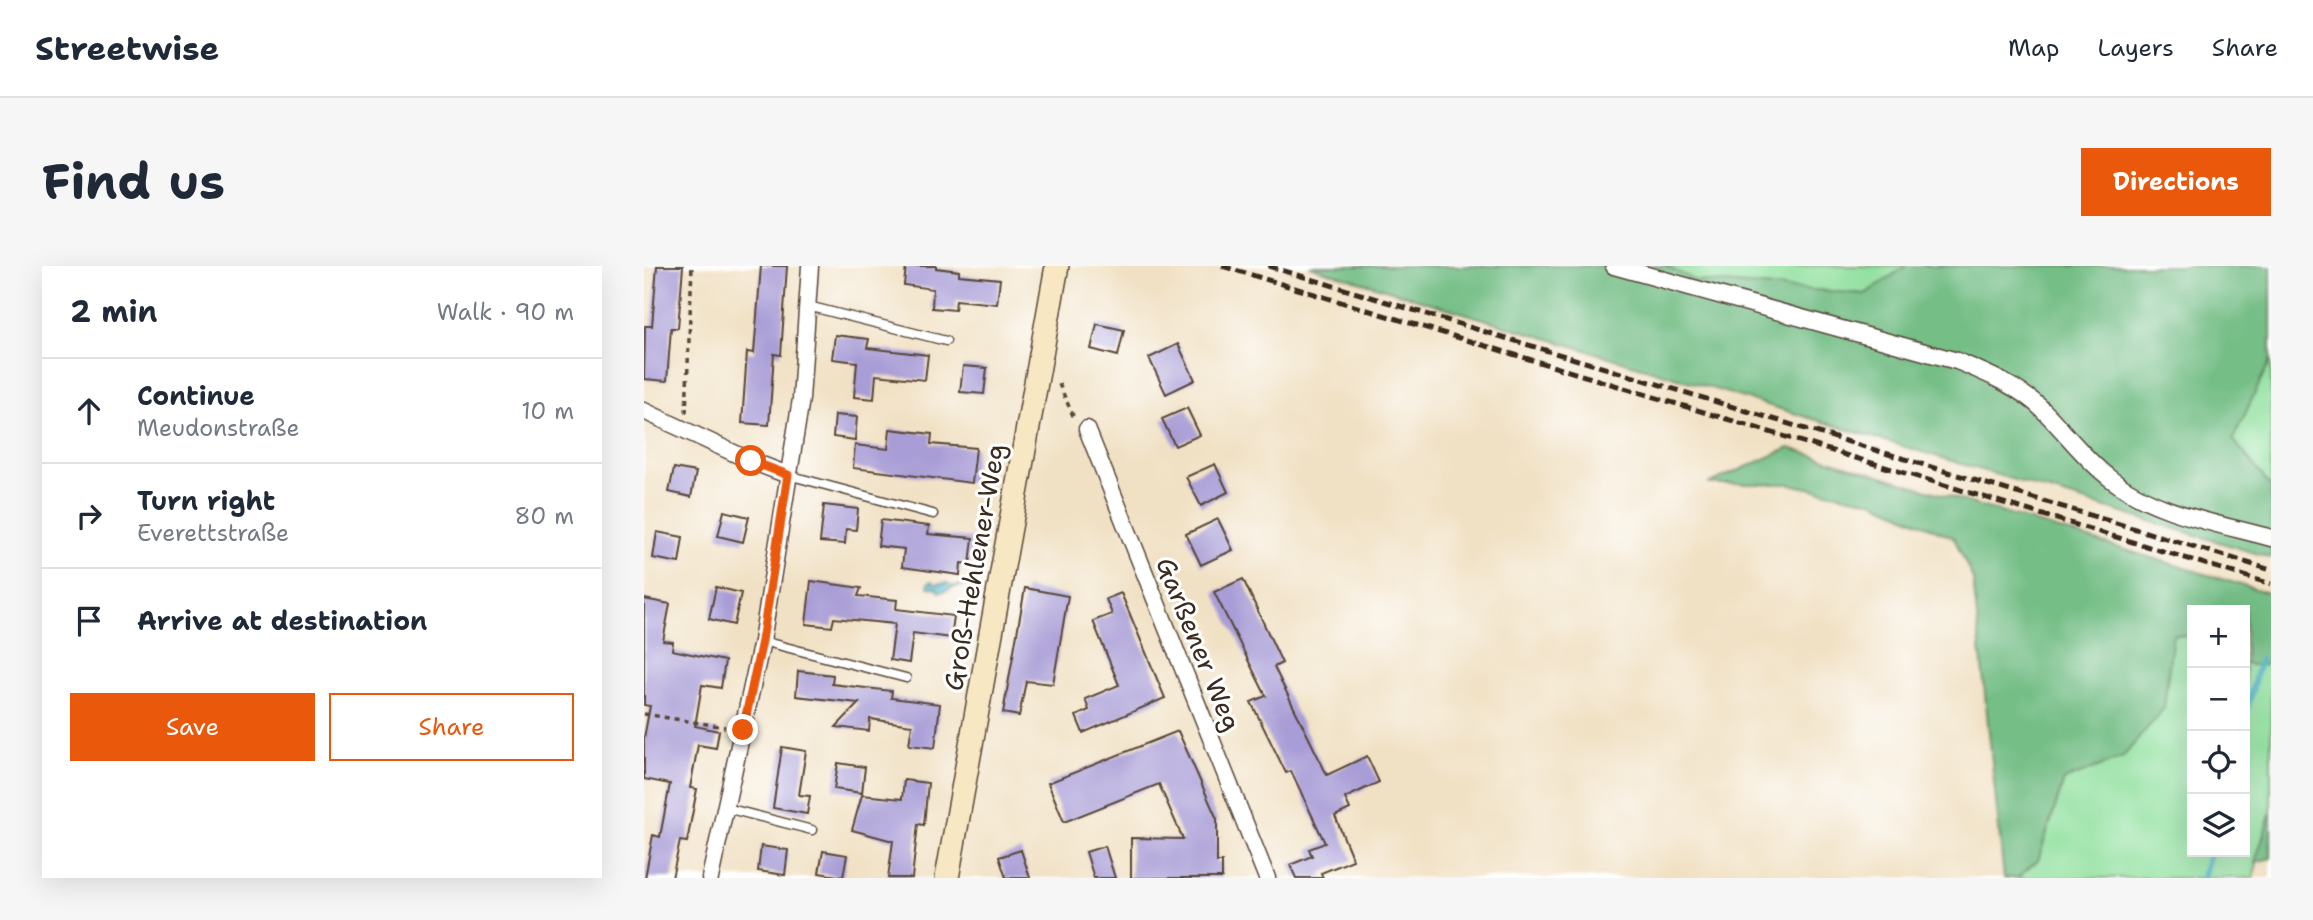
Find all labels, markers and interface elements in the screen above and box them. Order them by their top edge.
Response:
text: Streetwise [35,26,219,71]
text: Map [2008,32,2059,64]
text: Layers [2097,32,2174,64]
text: Share [2212,32,2278,64]
button: Directions [2081,148,2271,216]
text: Find us [42,149,225,215]
text: 2 min [70,291,157,332]
text: Walk · 90 m [437,297,574,327]
text: Continue [137,378,255,413]
icon: ahead [70,392,108,430]
text: 10 m [521,396,574,426]
text: Meudonstraße [137,413,299,443]
street label: Groß-Hehlener-Weg [935,441,1013,693]
route start [735,445,766,476]
text: Turn right [137,483,275,518]
icon: right [70,497,108,535]
text: 80 m [515,501,574,531]
text: Everettstraße [137,518,289,548]
street label: Garßener Weg [1148,552,1250,736]
icon: arrive [70,602,108,640]
text: Arrive at destination [137,603,427,638]
map controls [2187,605,2250,857]
button: + [2187,605,2250,668]
button: − [2187,668,2250,731]
button: Save [70,693,315,761]
button: Share [329,693,574,761]
route end [727,714,758,745]
button: locate [2187,731,2250,794]
button: layers [2187,794,2250,857]

